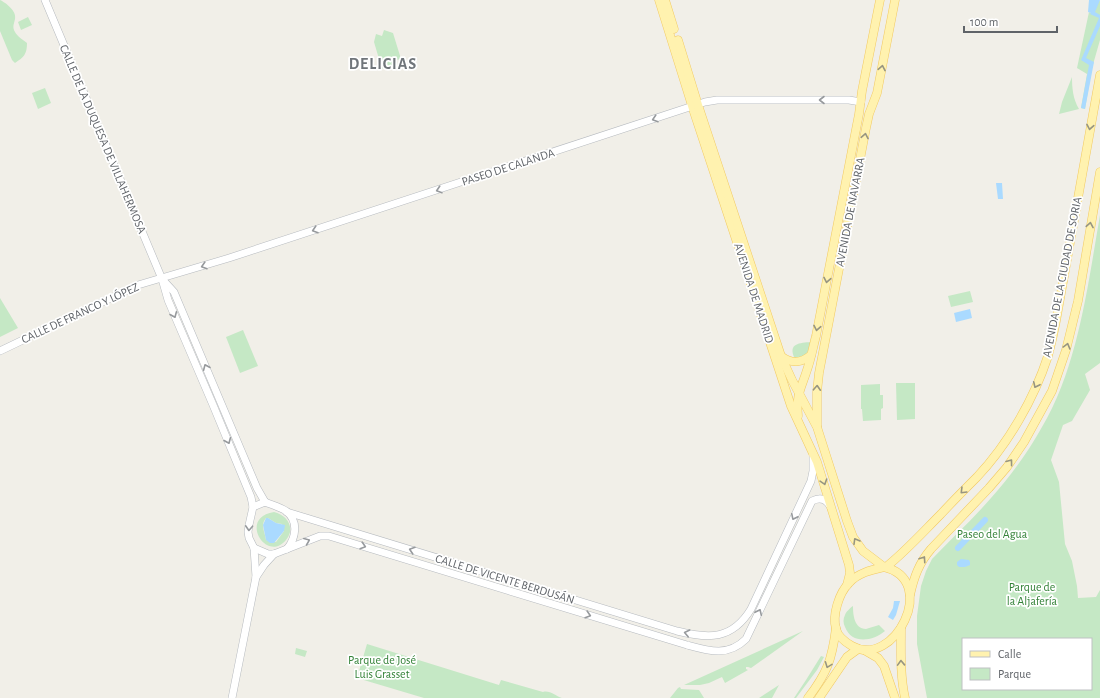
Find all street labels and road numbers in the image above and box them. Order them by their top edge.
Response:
street label: CALLE DE LA DUQUESA DE VILLAHERMOSA [57,43,148,236]
street label: PASEO DE CALANDA [460,146,556,188]
street label: AVENIDA DE NAVARRA [833,156,867,268]
street label: AVENIDA DE LA CIUDAD DE SORIA [1041,196,1083,358]
street label: AVENIDA DE MADRID [732,241,776,345]
street label: CALLE DE FRANCO Y LÓPEZ [19,280,141,345]
street label: CALLE DE VICENTE BERDUSÁN [434,551,576,606]

